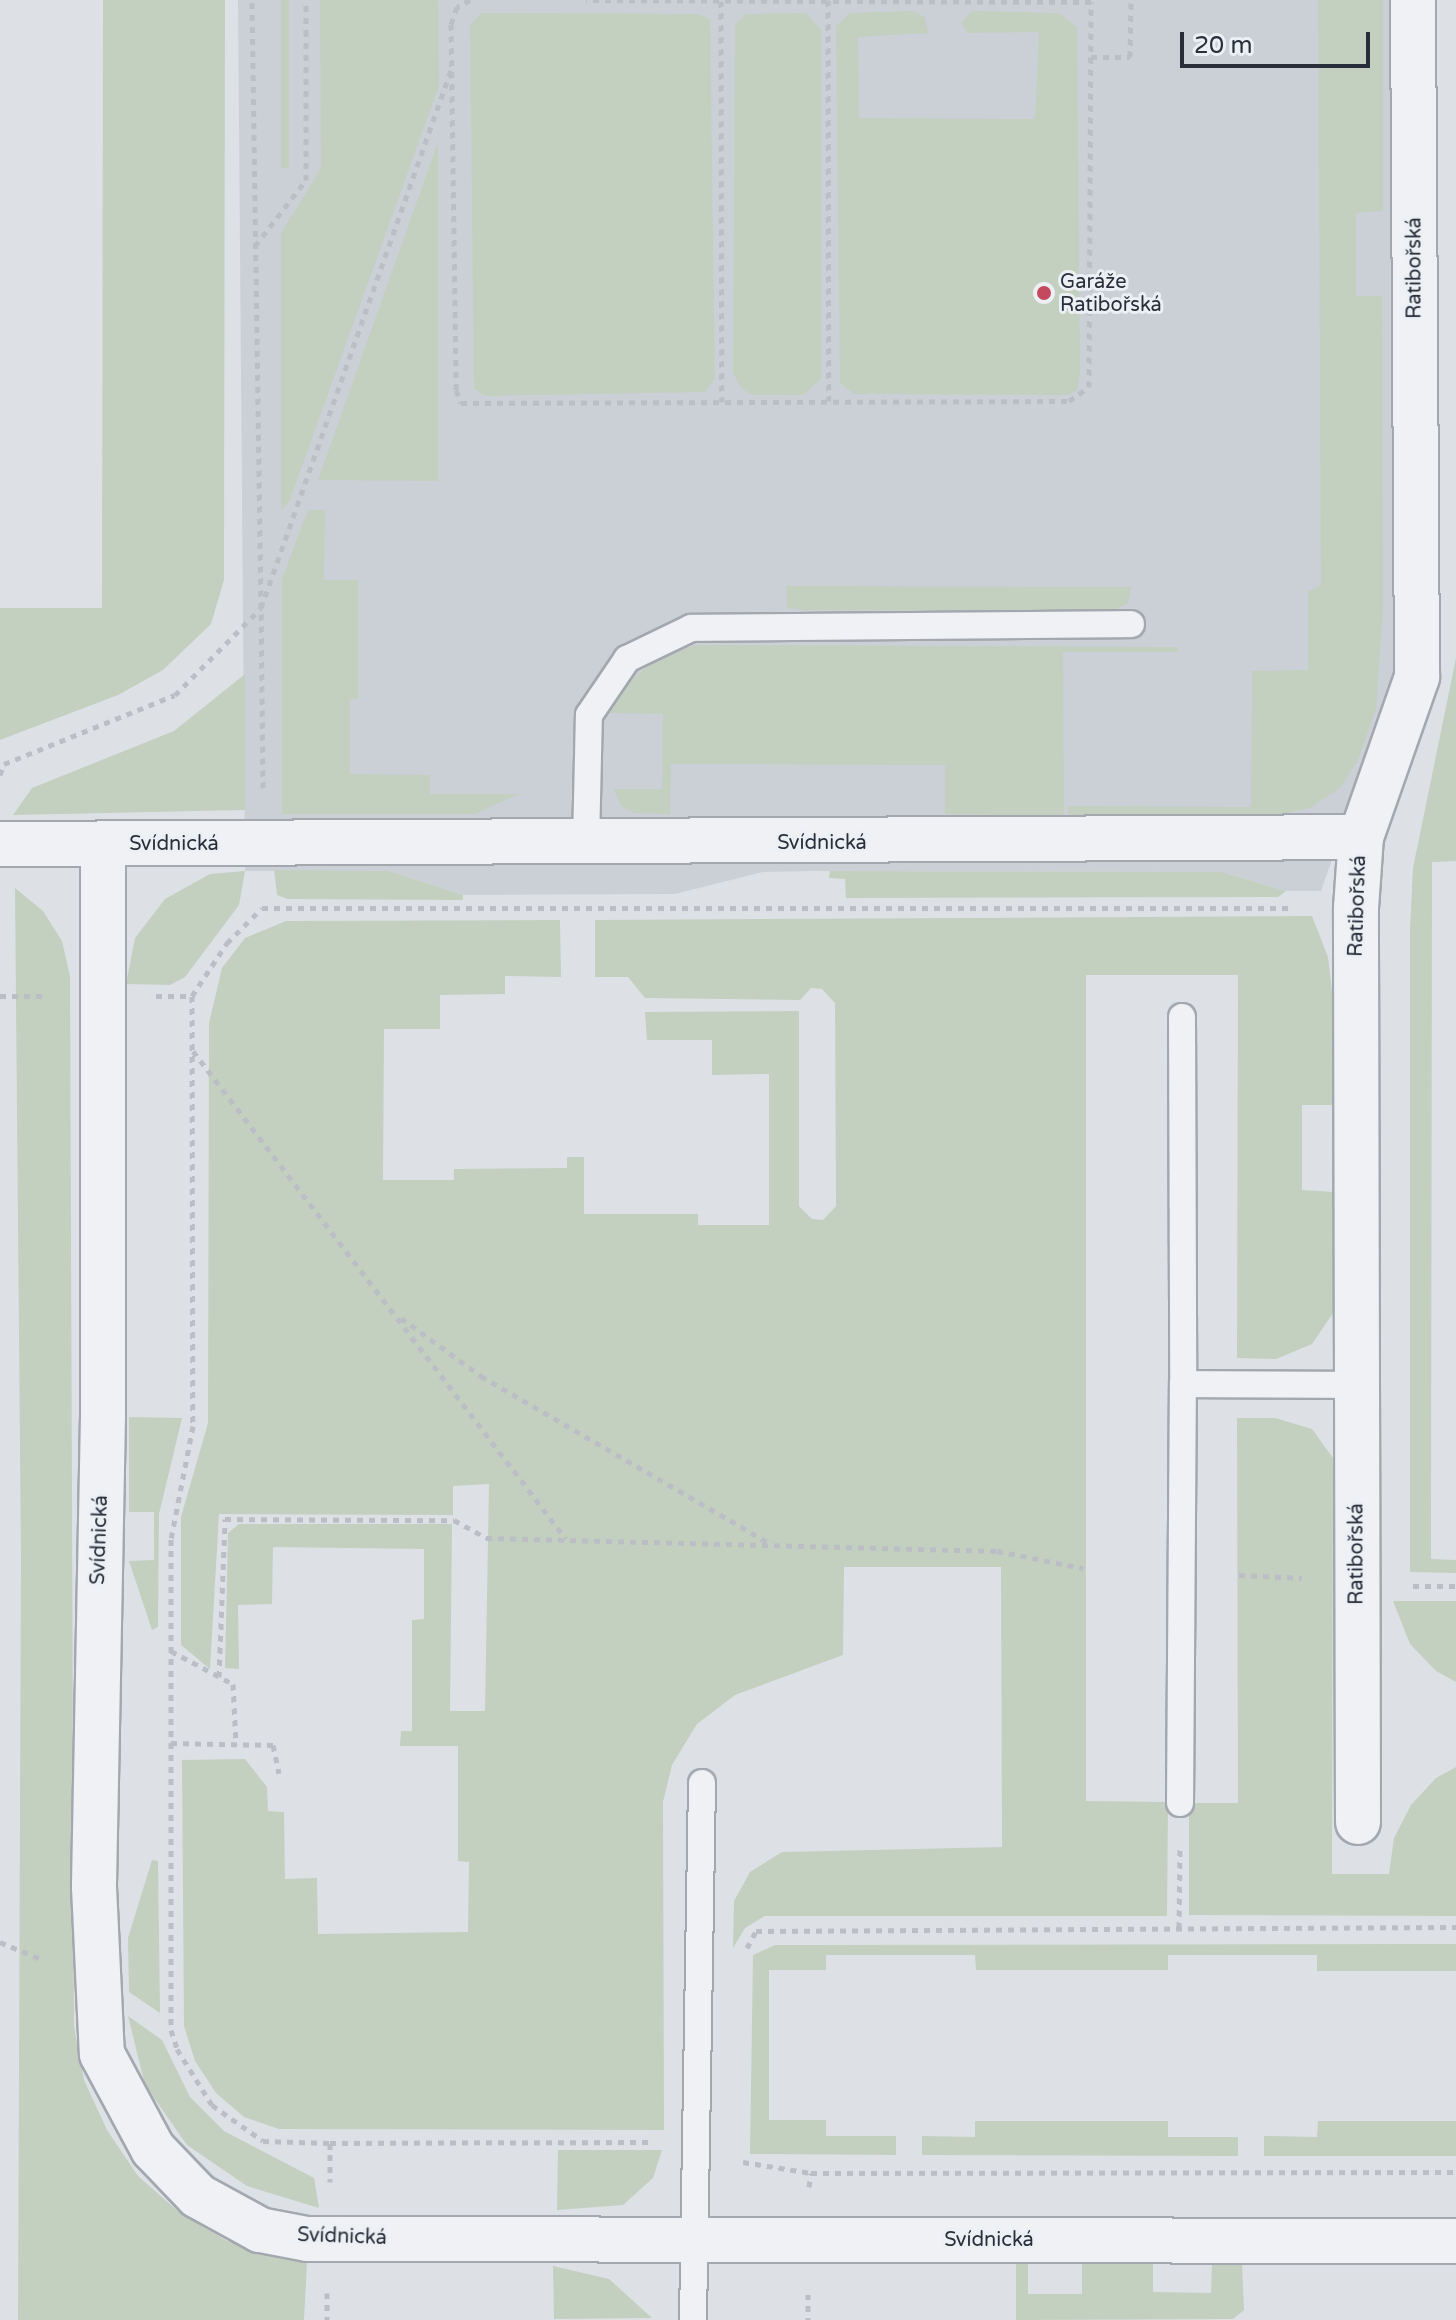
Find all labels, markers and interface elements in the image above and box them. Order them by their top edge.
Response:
scale bar [1184,16,1374,66]
text: 20 m [1194,31,1252,60]
street label: Ratibořská [1403,217,1427,319]
place label: Garáže Ratibořská [1060,270,1162,317]
marker: Garáže Ratibořská [1035,284,1053,302]
street label: Svídnická [777,831,867,855]
street label: Svídnická [129,832,219,856]
street label: Ratibořská [1344,855,1372,957]
street label: Svídnická [86,1495,114,1585]
street label: Ratibořská [1345,1503,1369,1605]
street label: Svídnická [297,2223,387,2251]
street label: Svídnická [944,2228,1034,2252]

